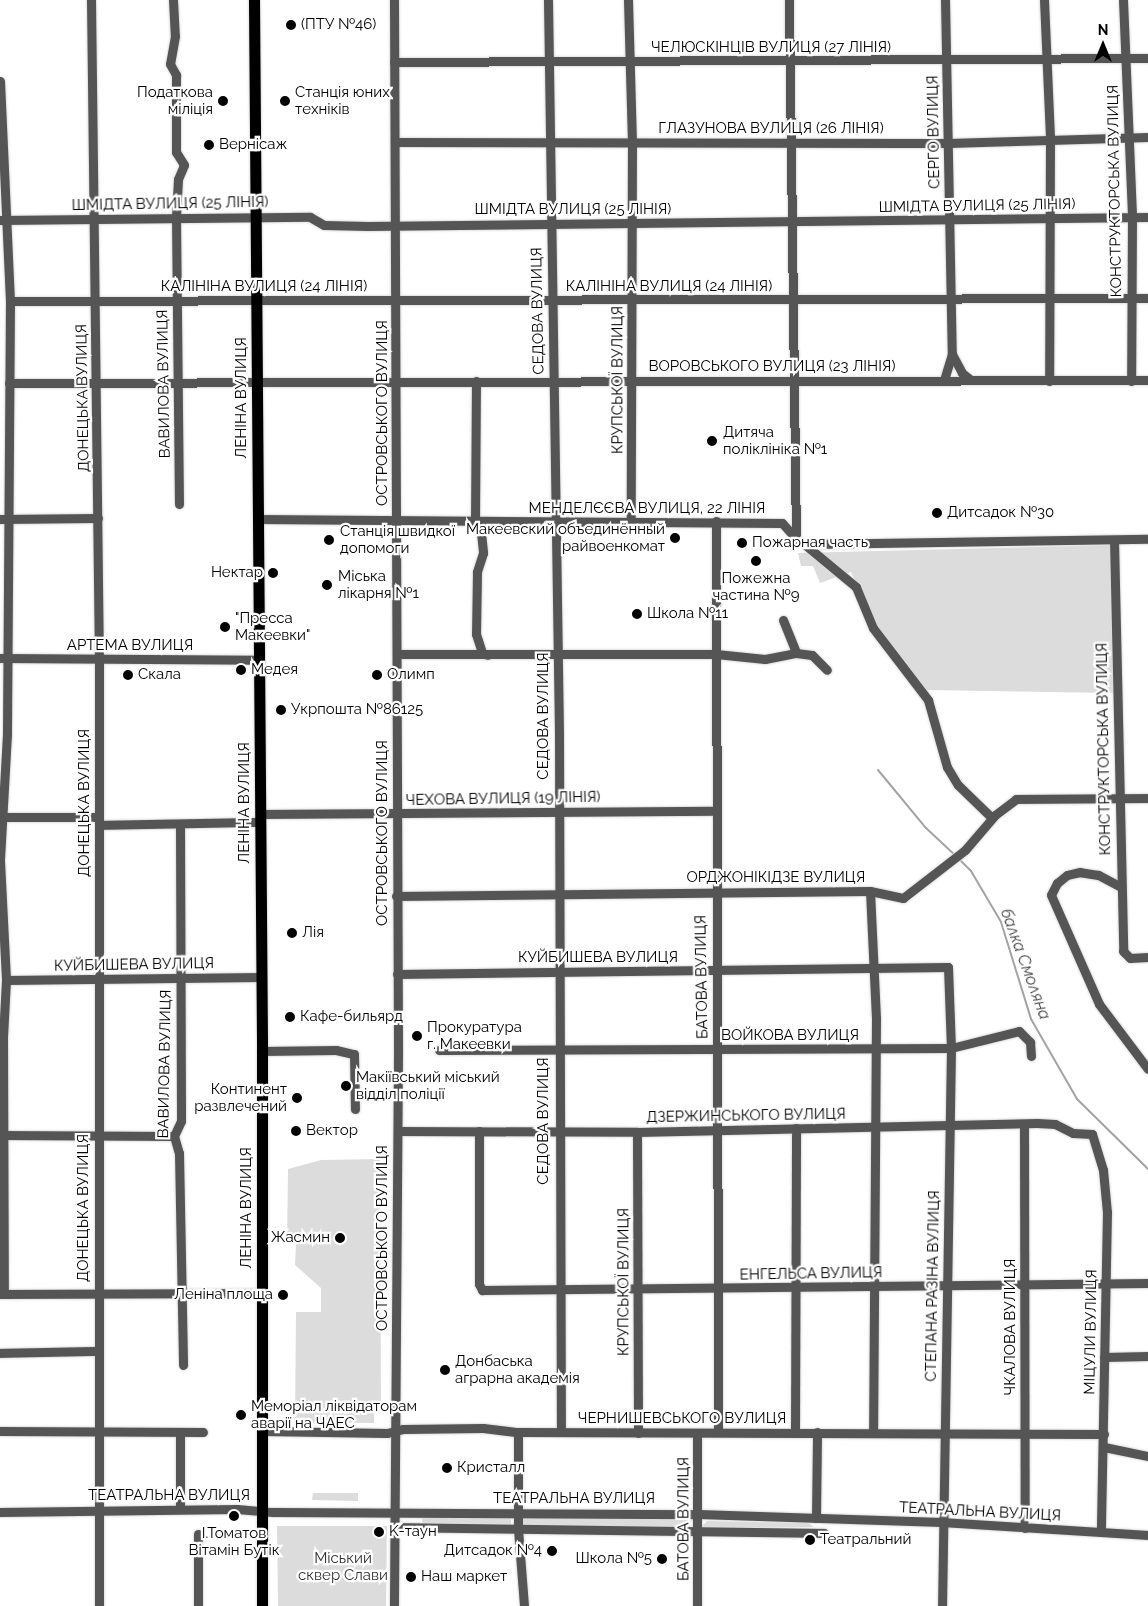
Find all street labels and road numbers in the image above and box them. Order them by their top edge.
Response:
street label: ЧЕЛЮСКІНЦІВ ВУЛИЦЯ (27 ЛIНIЯ) [651,39,891,57]
street label: СЕРГО ВУЛИЦЯ [924,75,944,189]
street label: КОНСТРУКТОРСЬКА ВУЛИЦЯ [1104,84,1126,298]
street label: ГЛАЗУНОВА ВУЛИЦЯ (26 ЛIНIЯ) [658,120,884,138]
street label: ШМІДТА ВУЛИЦЯ (25 ЛIНIЯ) [71,193,269,215]
street label: ШМІДТА ВУЛИЦЯ (25 ЛIНIЯ) [878,195,1076,217]
street label: ШМІДТА ВУЛИЦЯ (25 ЛIНIЯ) [474,201,672,219]
street label: СЕДОВА ВУЛИЦЯ [528,247,548,375]
street label: КАЛІНІНА ВУЛИЦЯ (24 ЛIНIЯ) [161,278,367,296]
street label: КАЛІНІНА ВУЛИЦЯ (24 ЛIНIЯ) [566,278,772,296]
street label: КРУПСЬКОЇ ВУЛИЦЯ [609,306,627,454]
street label: ВАВИЛОВА ВУЛИЦЯ [154,309,174,459]
street label: ОСТРОВСЬКОГО ВУЛИЦЯ [374,320,392,506]
street label: ДОНЕЦЬКА ВУЛИЦЯ [73,324,93,472]
street label: ЛЕНІНА ВУЛИЦЯ [233,337,251,459]
street label: ВОРОВСЬКОГО ВУЛИЦЯ (23 ЛIНIЯ) [649,358,895,376]
street label: МЕНДЕЛЄЄВА ВУЛИЦЯ, 22 ЛІНІЯ [528,500,766,518]
street label: АРТЕМА ВУЛИЦЯ [67,637,193,655]
street label: КОНСТРУКТОРСЬКА ВУЛИЦЯ [1093,642,1115,856]
street label: СЕДОВА ВУЛИЦЯ [535,652,553,780]
street label: ДОНЕЦЬКА ВУЛИЦЯ [76,729,94,877]
street label: ОСТРОВСЬКОГО ВУЛИЦЯ [374,740,392,926]
street label: ЛЕНІНА ВУЛИЦЯ [236,742,254,864]
street label: ЧЕХОВА ВУЛИЦЯ (19 ЛIНIЯ) [405,788,601,810]
street label: ОРДЖОНІКІДЗЕ ВУЛИЦЯ [687,869,865,887]
street label: БАТОВА ВУЛИЦЯ [692,915,712,1039]
street label: КУЙБИШЕВА ВУЛИЦЯ [518,949,678,967]
street label: КУЙБИШЕВА ВУЛИЦЯ [54,955,214,975]
street label: ВАВИЛОВА ВУЛИЦЯ [155,989,175,1139]
street label: ВОЙКОВА ВУЛИЦЯ [721,1027,859,1045]
street label: СЕДОВА ВУЛИЦЯ [535,1057,553,1185]
street label: ДЗЕРЖИНСЬКОГО ВУЛИЦЯ [646,1105,846,1127]
street label: ДОНЕЦЬКА ВУЛИЦЯ [75,1134,93,1282]
street label: ОСТРОВСЬКОГО ВУЛИЦЯ [374,1145,392,1331]
street label: ЛЕНІНА ВУЛИЦЯ [238,1147,256,1269]
street label: СТЕПАНА РАЗІНА ВУЛИЦЯ [922,1190,944,1382]
street label: КРУПСЬКОЇ ВУЛИЦЯ [615,1208,633,1356]
street label: ЧКАЛОВА ВУЛИЦЯ [1002,1258,1020,1396]
street label: ЕНГЕЛЬСА ВУЛИЦЯ [739,1264,883,1284]
street label: МІЦУЛИ ВУЛИЦЯ [1081,1269,1101,1395]
street label: ЧЕРНИШЕВСЬКОГО ВУЛИЦЯ [578,1410,786,1428]
street label: БАТОВА ВУЛИЦЯ [675,1457,693,1581]
street label: ТЕАТРАЛЬНА ВУЛИЦЯ [88,1487,250,1505]
street label: ТЕАТРАЛЬНА ВУЛИЦЯ [493,1490,655,1508]
street label: ТЕАТРАЛЬНА ВУЛИЦЯ [898,1499,1062,1525]

